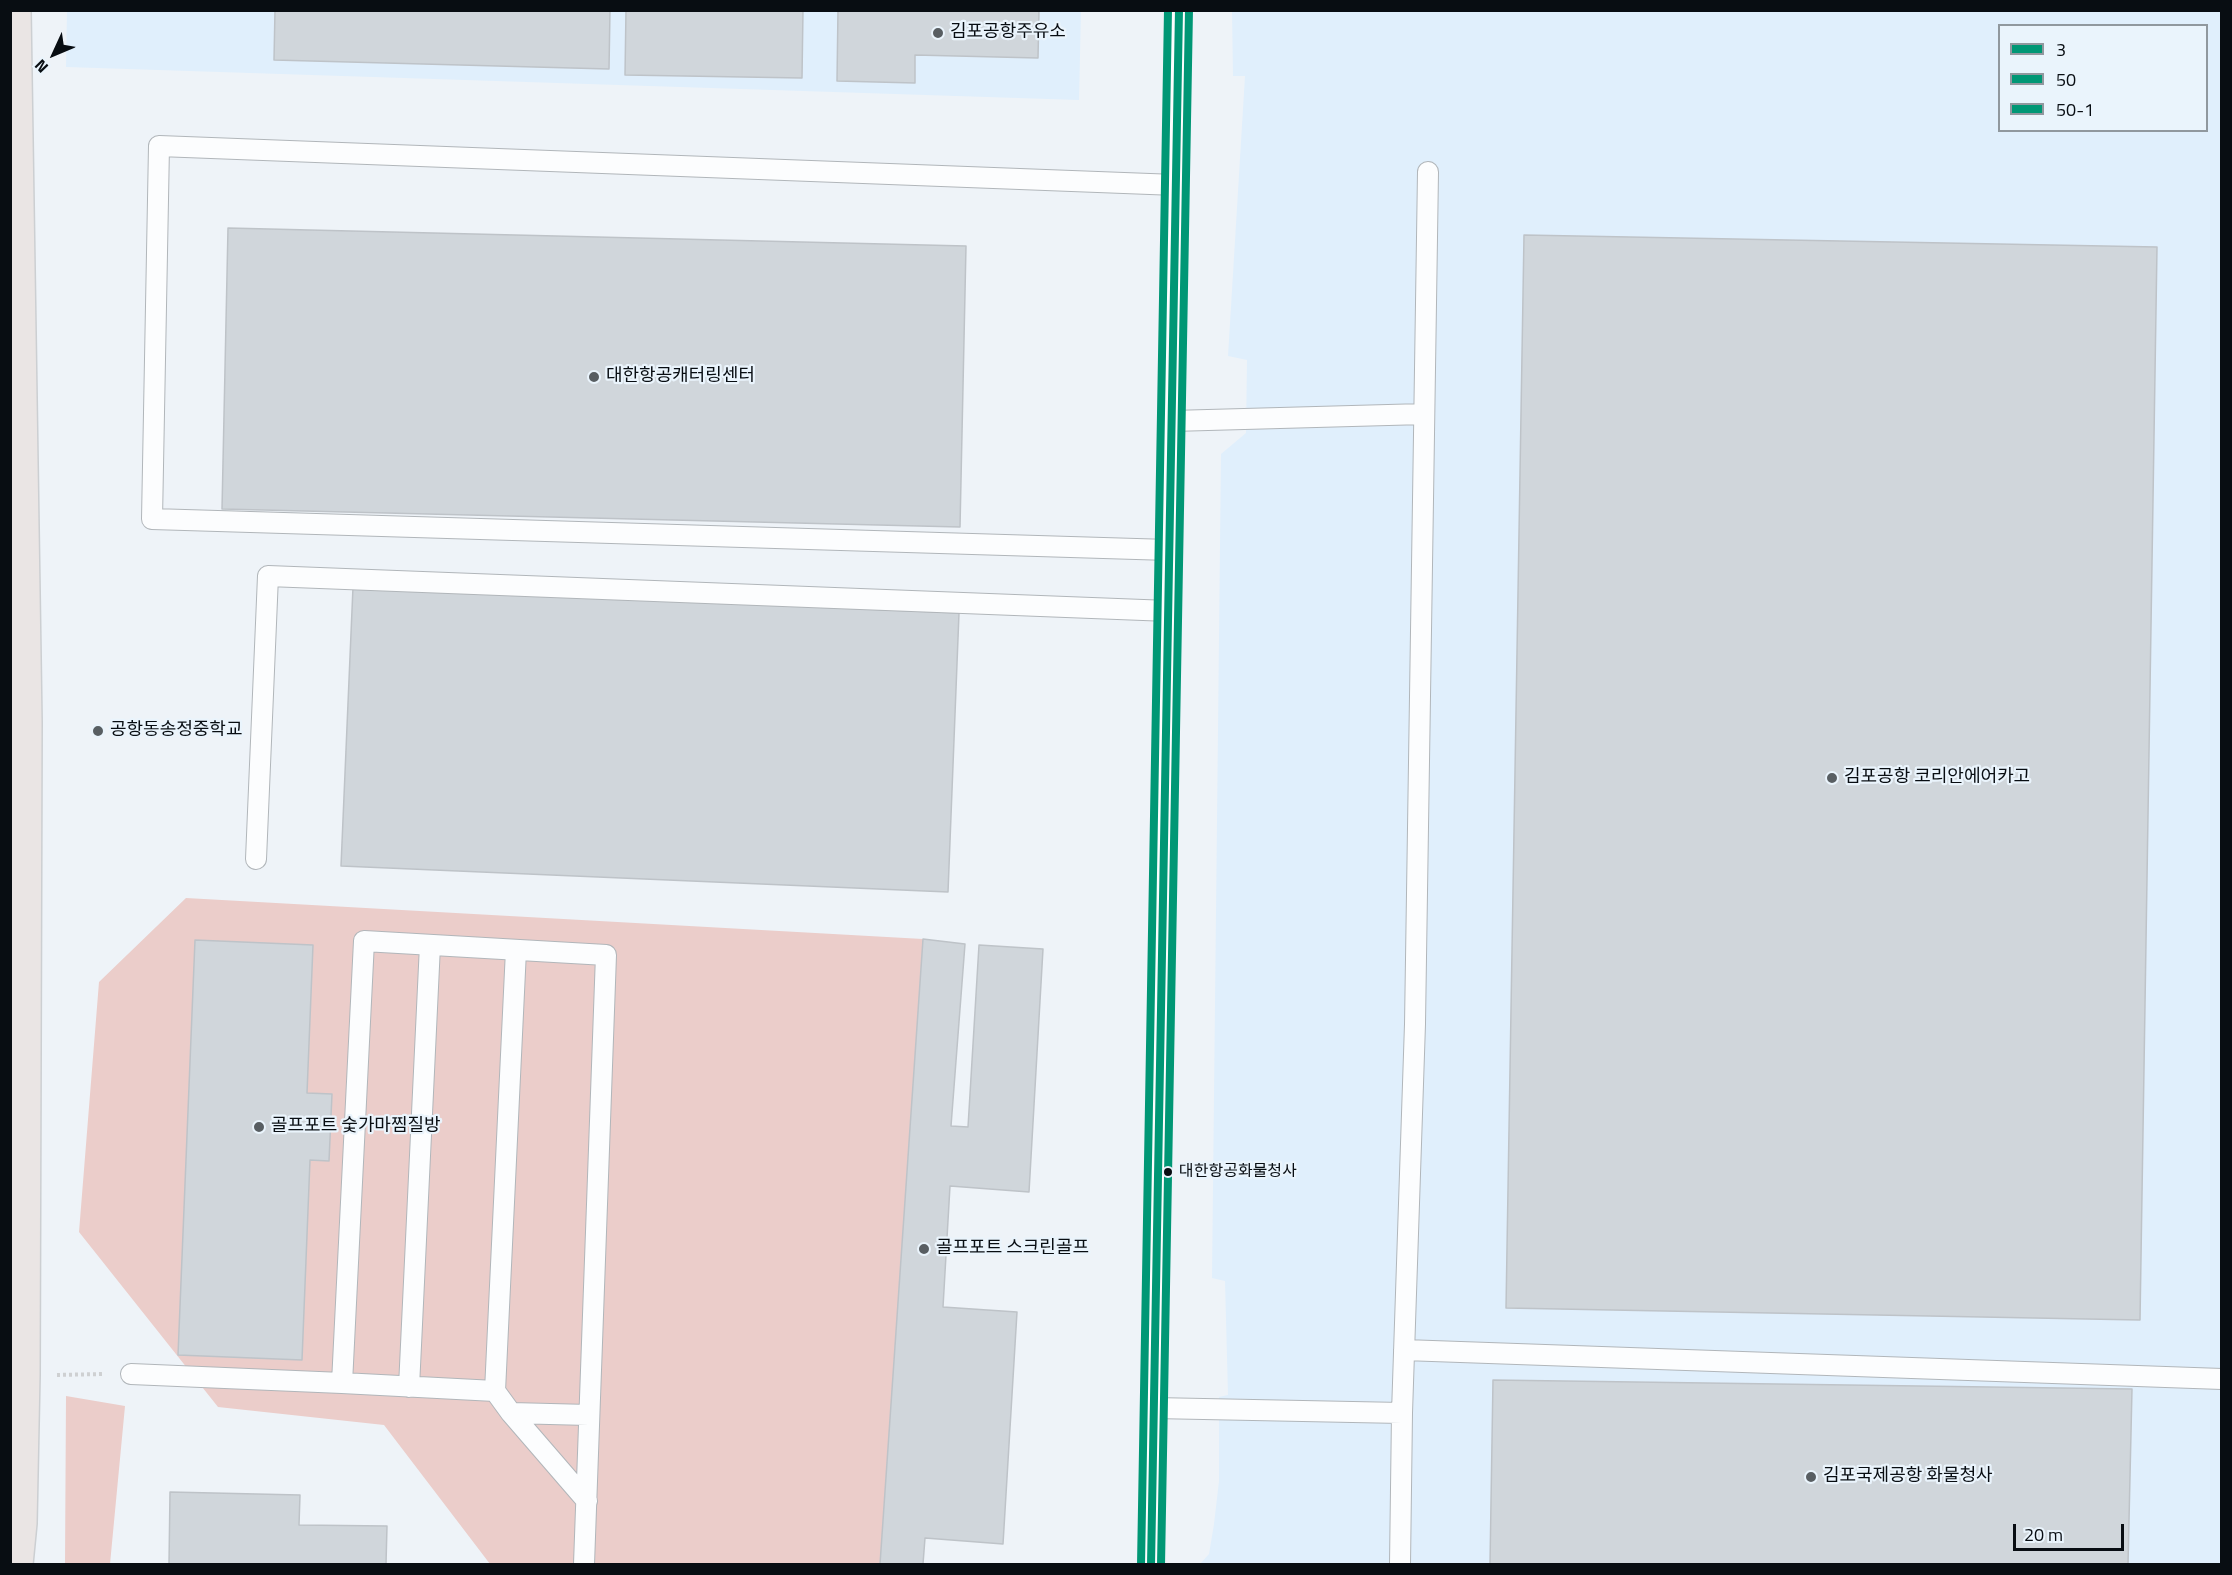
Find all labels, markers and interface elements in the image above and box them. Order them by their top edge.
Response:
place label: 김포공항주유소 [950,22,1066,44]
north arrow [24,24,84,84]
legend [1998,24,2208,132]
marker: 김포공항주유소 [931,26,945,40]
text: 3 [2056,36,2066,63]
text: N [29,54,54,79]
text: 50 [2056,66,2076,93]
text: 50-1 [2056,96,2094,123]
place label: 대한항공캐터링센터 [606,366,755,388]
marker: 대한항공캐터링센터 [587,370,601,384]
place label: 공항동송정중학교 [110,720,242,742]
marker: 공항동송정중학교 [91,724,105,738]
place label: 김포공항 코리안에어카고 [1844,767,2030,789]
marker: 김포공항 코리안에어카고 [1825,771,1839,785]
place label: 골프포트 숯가마찜질방 [271,1116,441,1138]
marker: 골프포트 숯가마찜질방 [252,1120,266,1134]
place label: 대한항공화물청사 [1179,1162,1297,1182]
marker: 대한항공화물청사 [1162,1166,1174,1178]
place label: 골프포트 스크린골프 [936,1238,1089,1260]
marker: 골프포트 스크린골프 [917,1242,931,1256]
place label: 김포국제공항 화물청사 [1823,1466,1993,1488]
marker: 김포국제공항 화물청사 [1804,1470,1818,1484]
scale bar [2016,1512,2127,1550]
text: 20 m [2024,1521,2063,1548]

